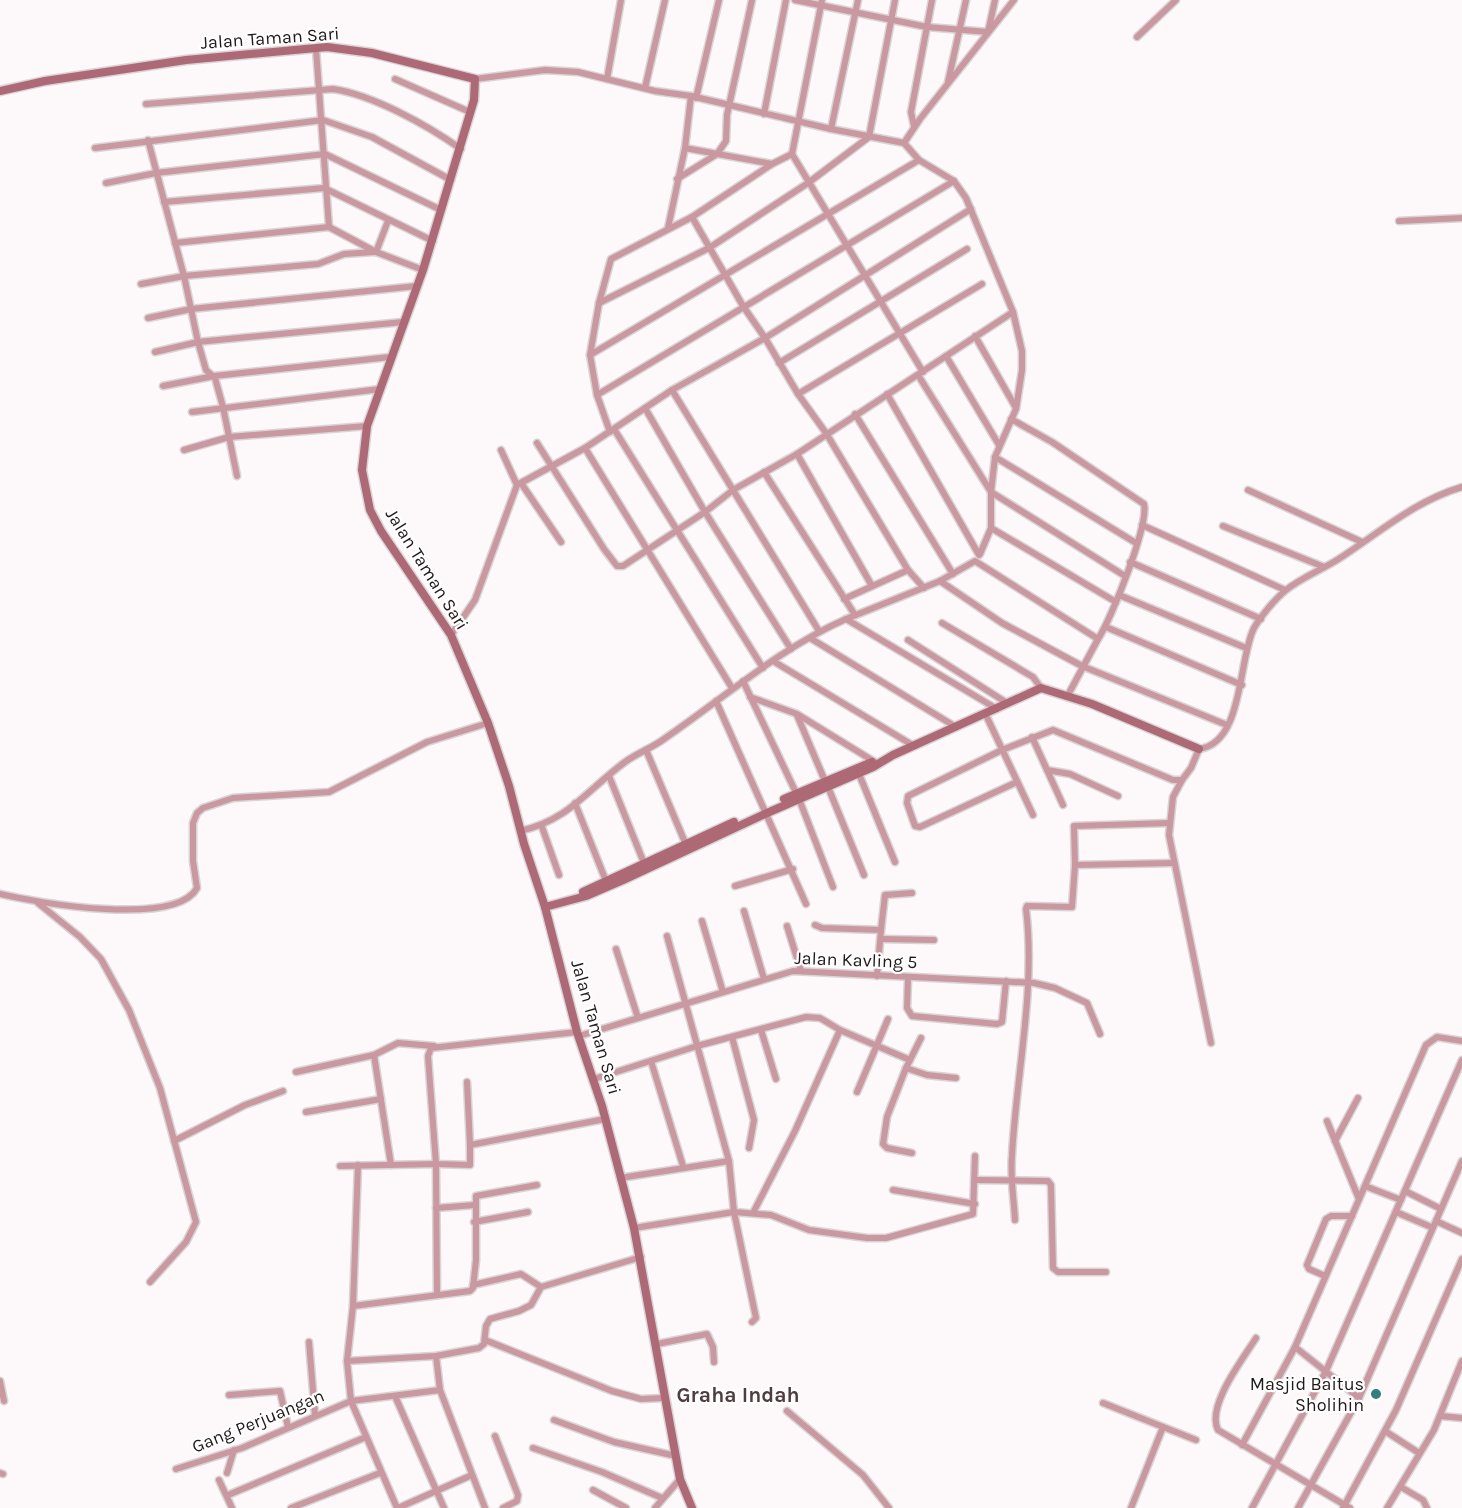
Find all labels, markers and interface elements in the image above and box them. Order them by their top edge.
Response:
street label: Jalan Taman Sari [200,22,340,54]
street label: Jalan Taman Sari [381,504,473,634]
street label: Jalan Kavling 5 [794,947,918,973]
street label: Jalan Taman Sari [566,957,626,1097]
place label: Masjid Baitus Sholihin [1250,1373,1364,1416]
district label: Graha Indah [676,1383,800,1407]
street label: Gang Perjuangan [189,1384,327,1458]
marker: Masjid Baitus Sholihin [1369,1387,1383,1401]

